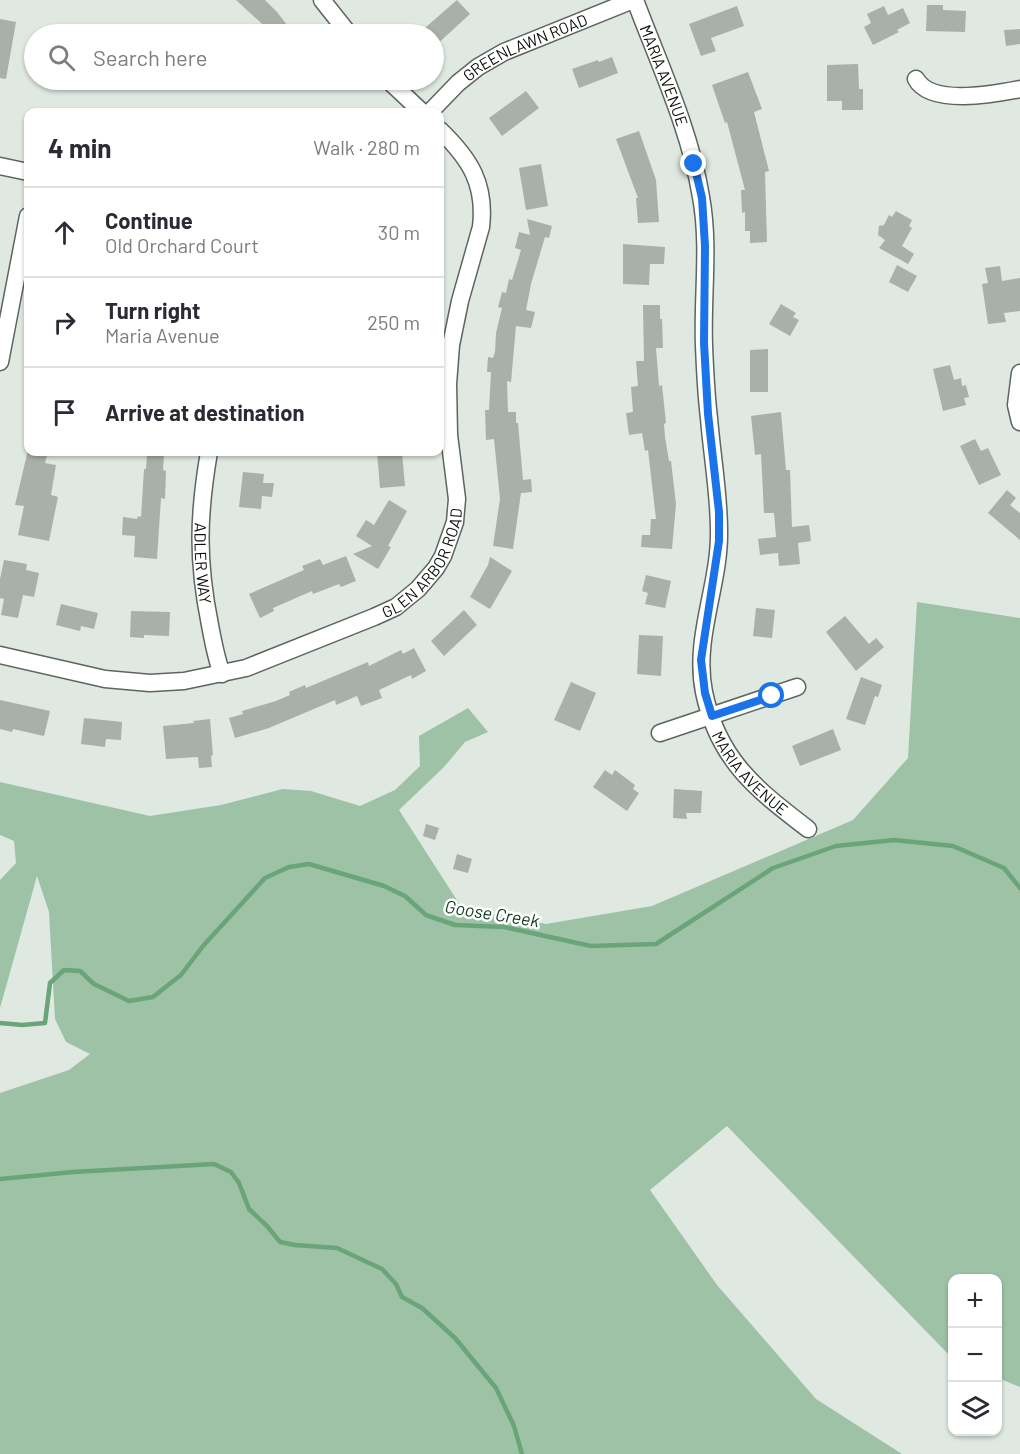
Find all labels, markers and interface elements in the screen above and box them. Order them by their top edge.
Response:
street label: GREENLAWN ROAD [459,9,590,85]
street label: MARIA AVENUE [637,22,692,128]
search box [24,24,444,90]
icon: search [45,41,78,74]
text: Search here [93,44,207,70]
text: 4 min [48,132,112,163]
text: Walk · 280 m [313,135,420,159]
route end [680,150,706,176]
text: Continue [105,207,193,233]
icon: ahead [48,216,81,249]
text: 30 m [378,220,420,244]
text: Old Orchard Court [105,233,259,257]
text: Turn right [105,297,200,323]
icon: right [48,306,81,339]
text: 250 m [367,310,420,334]
text: Maria Avenue [105,323,220,347]
icon: arrive [48,396,81,429]
text: Arrive at destination [105,399,304,425]
street label: GLEN ARBOR ROAD [379,507,465,621]
street label: ADLER WAY [191,522,216,605]
route start [758,682,784,708]
street label: MARIA AVENUE [709,728,792,819]
water label: Goose Creek [443,895,541,931]
map controls [948,1274,1002,1436]
button: + [948,1274,1002,1328]
button: − [948,1328,1002,1382]
button: layers [948,1382,1002,1436]

